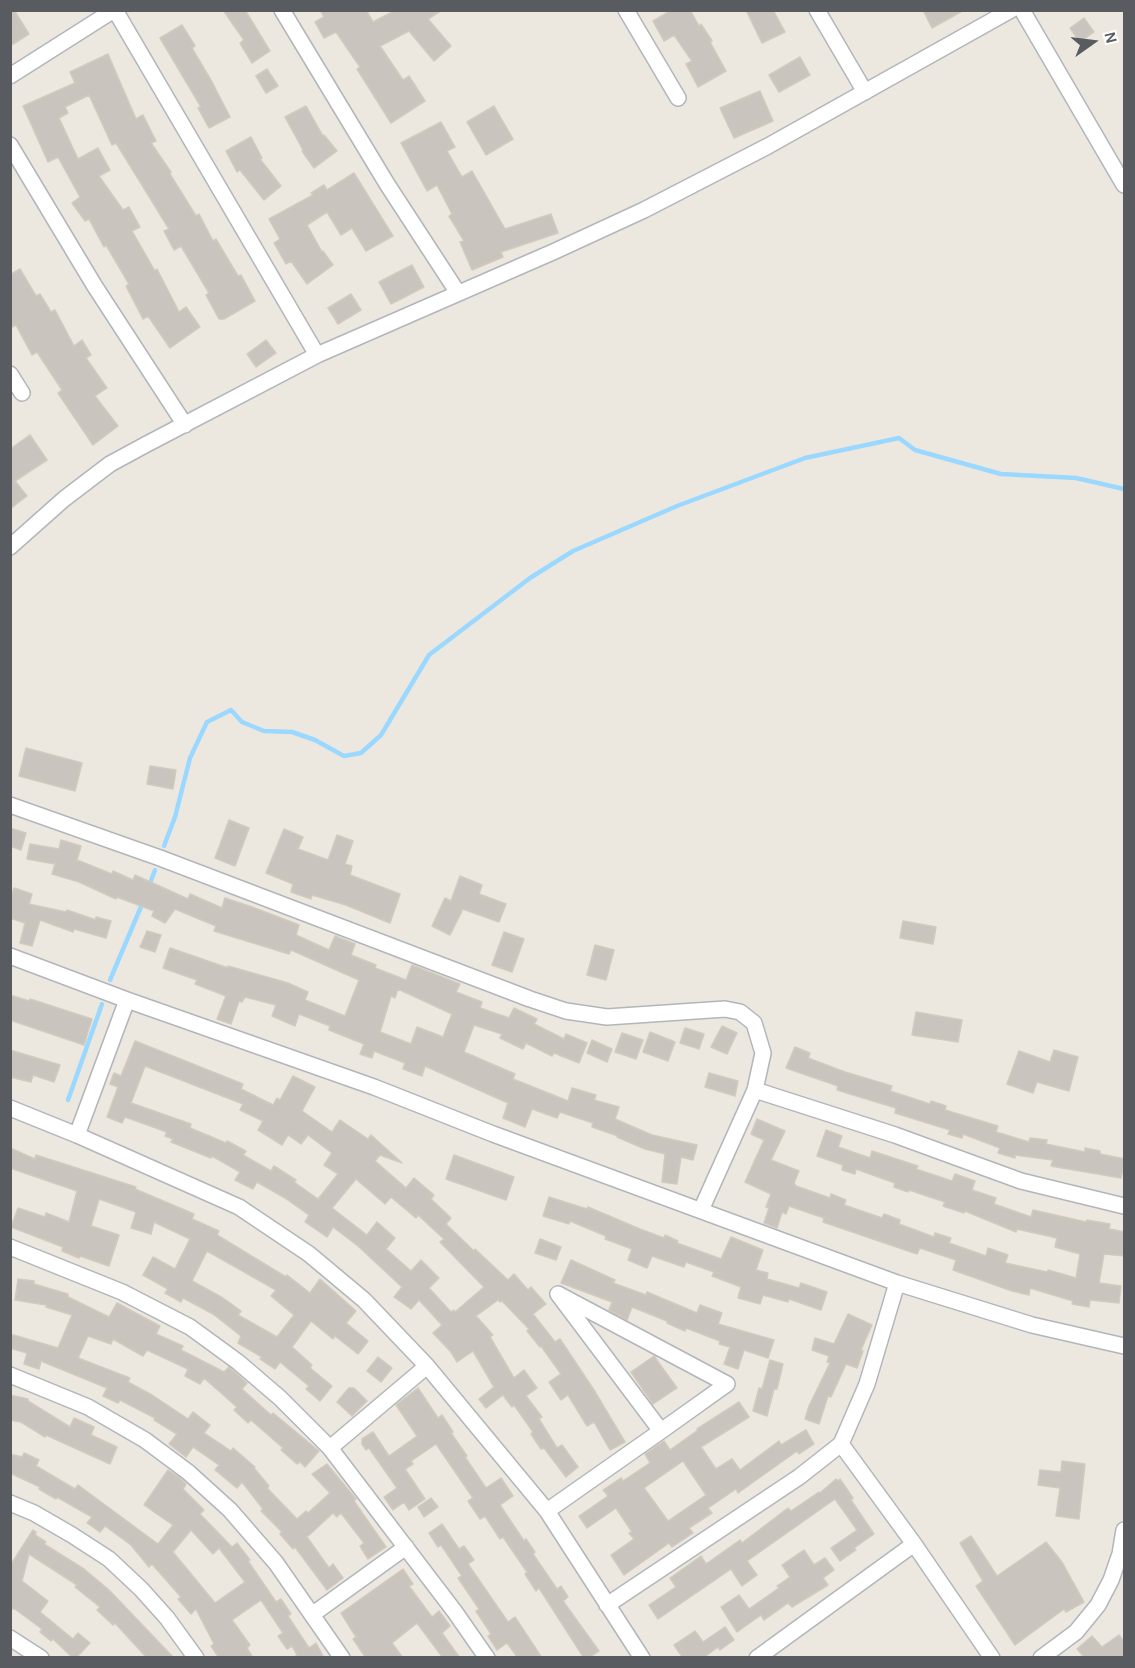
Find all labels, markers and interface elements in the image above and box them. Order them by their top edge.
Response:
north arrow [1063,12,1123,72]
text: N [1100,30,1122,45]

